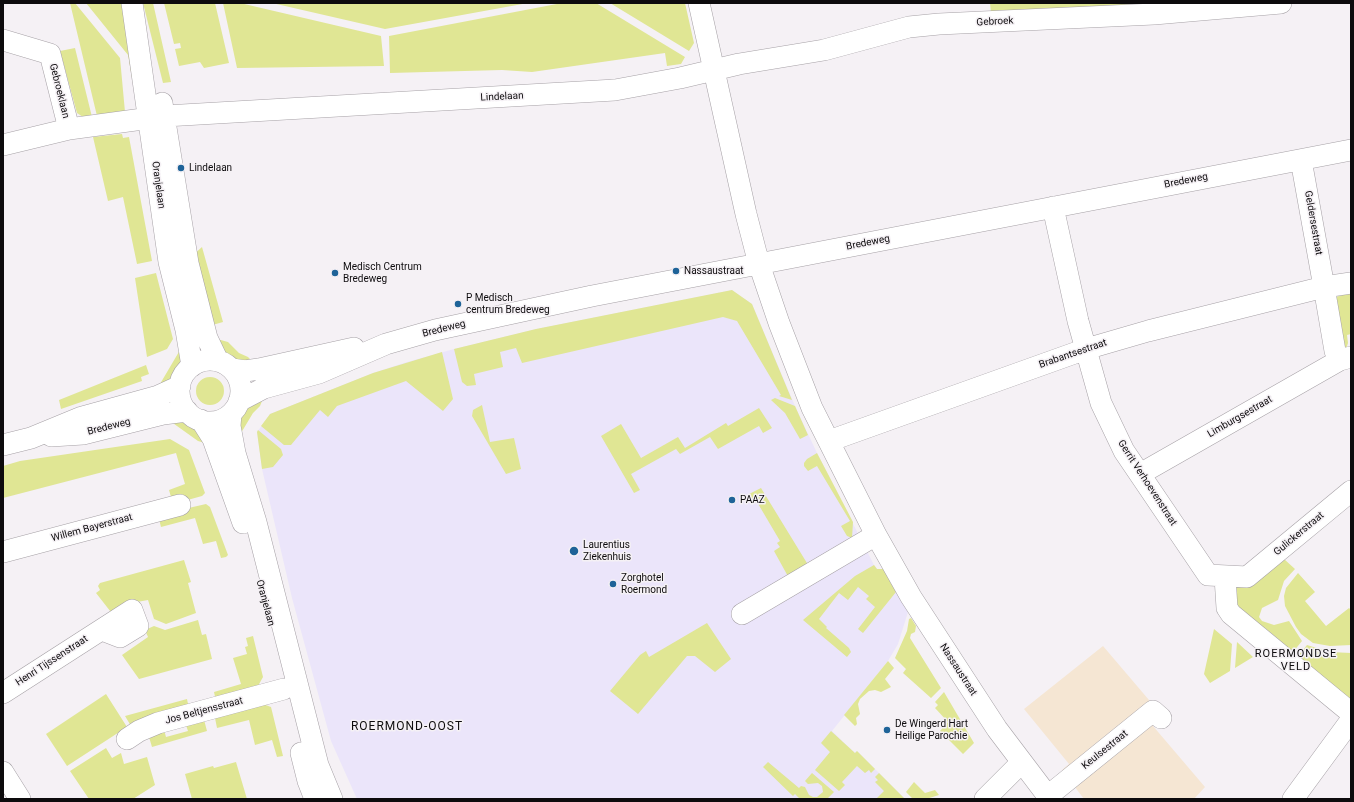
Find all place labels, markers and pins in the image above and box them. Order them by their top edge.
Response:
place label: Lindelaan [189,162,232,174]
marker: Lindelaan [176,163,186,173]
place label: Medisch Centrum Bredeweg [343,261,422,284]
place label: Nassaustraat [684,265,744,277]
marker: Nassaustraat [671,266,681,276]
marker: Medisch Centrum Bredeweg [330,268,340,278]
place label: P Medisch centrum Bredeweg [466,292,550,316]
marker: P Medisch centrum Bredeweg [453,299,463,309]
place label: PAAZ [740,494,765,506]
marker: PAAZ [727,495,737,505]
place label: Laurentius Ziekenhuis [583,539,631,562]
marker: Laurentius Ziekenhuis [568,545,580,557]
place label: Zorghotel Roermond [621,572,667,596]
marker: Zorghotel Roermond [608,579,618,589]
place label: De Wingerd Hart Heilige Parochie [895,718,968,742]
marker: De Wingerd Hart Heilige Parochie [882,725,892,735]

